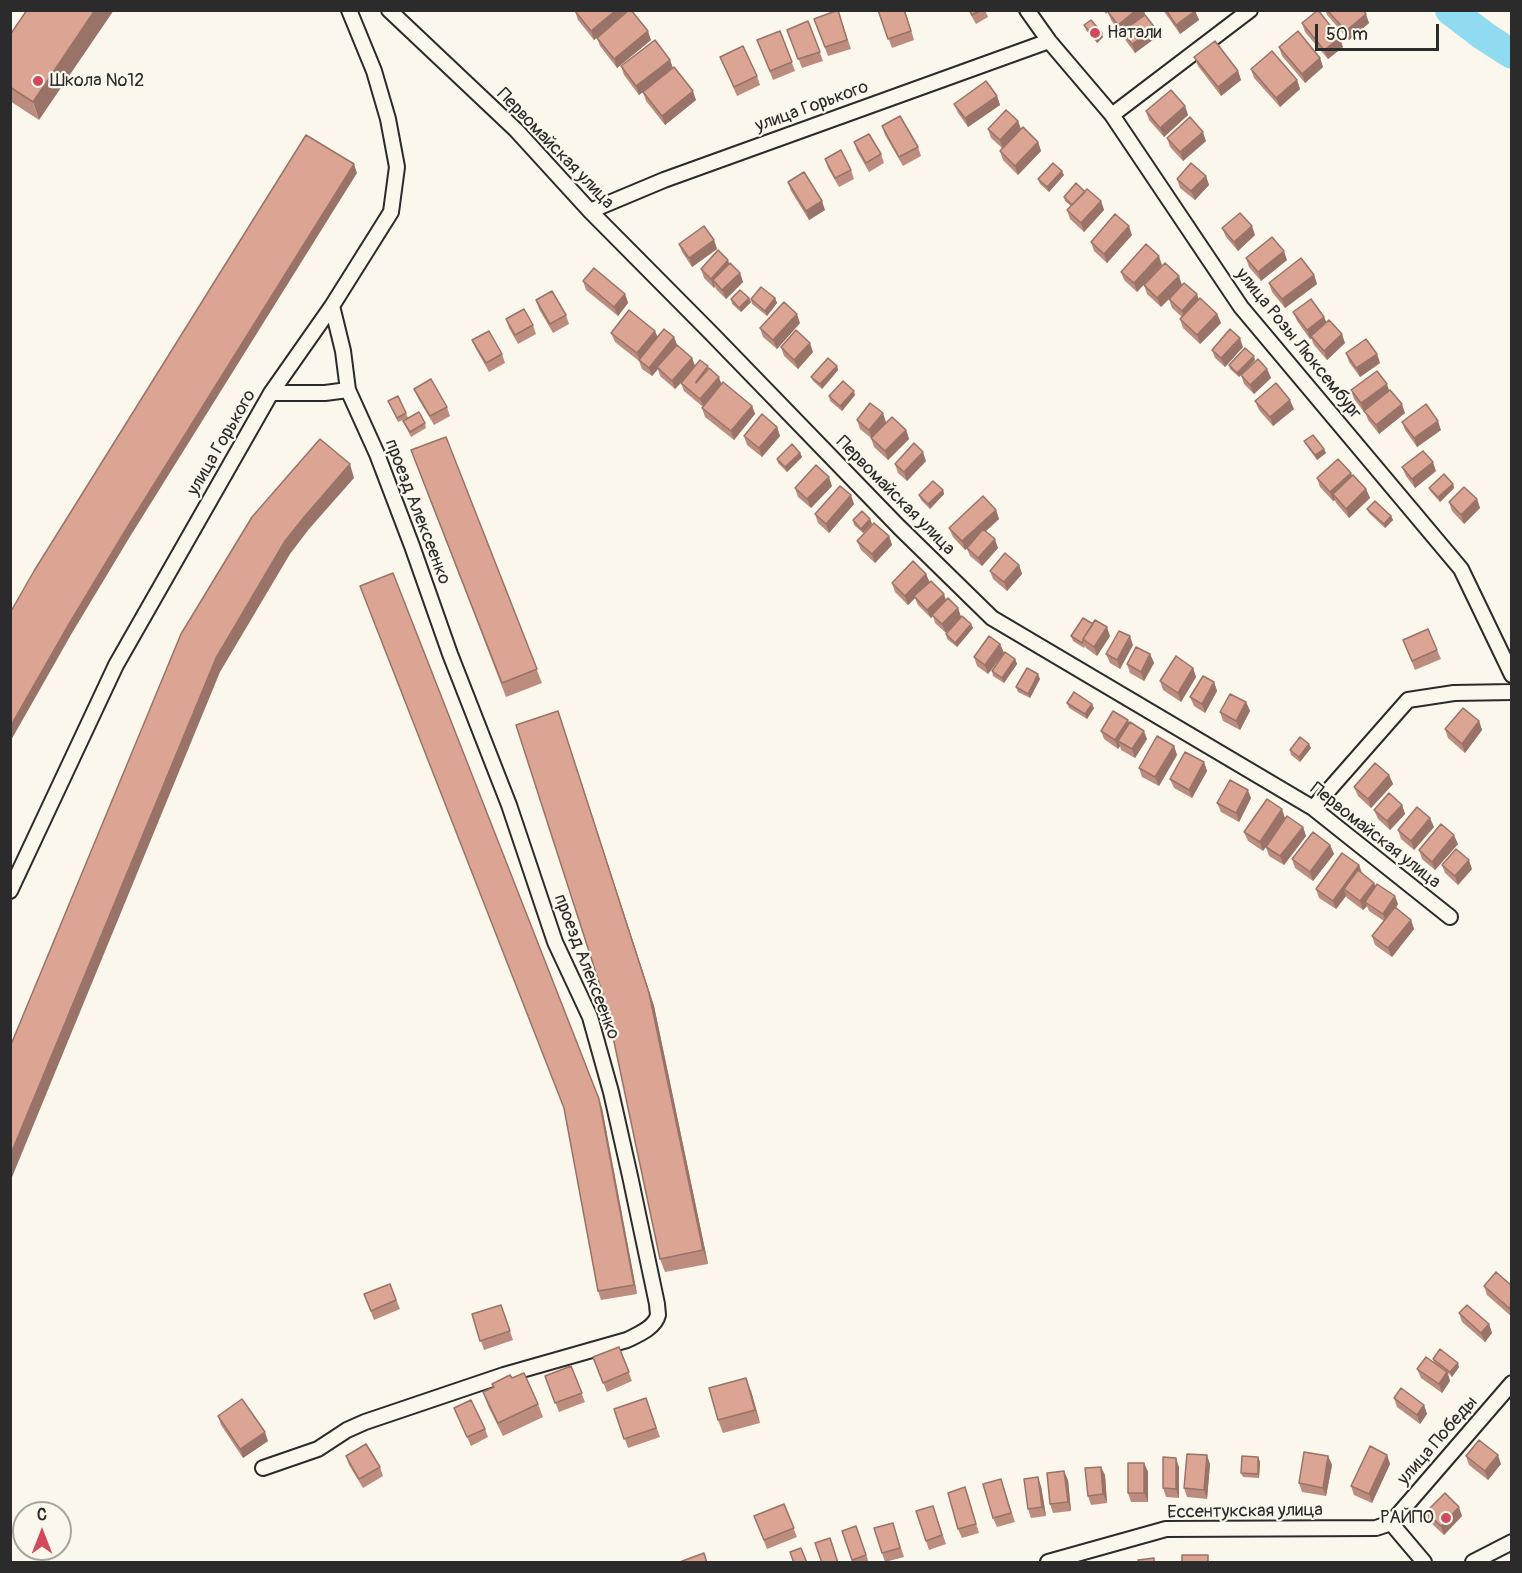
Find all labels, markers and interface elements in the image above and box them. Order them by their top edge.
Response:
scale bar [1318,12,1442,50]
place label: Натали [1107,22,1162,44]
text: 50 m [1326,23,1368,46]
marker: Натали [1088,26,1102,40]
place label: Школа №12 [50,70,144,92]
marker: Школа №12 [31,74,45,88]
street label: улица Горького [753,77,871,137]
street label: Первомайская улица [492,84,618,214]
street label: улица Розы Люксембург [1230,264,1366,424]
street label: улица Горького [183,386,261,500]
street label: Первомайская улица [831,432,959,560]
street label: проезд Алексеенко [379,436,455,588]
street label: Первомайская улица [1305,778,1445,894]
street label: проезд Алексеенко [548,891,624,1043]
street label: улица Победы [1394,1392,1482,1490]
street label: Ессентукская улица [1167,1500,1323,1524]
north arrow [12,1501,72,1561]
text: С [37,1505,47,1525]
place label: РАЙПО [1380,1507,1434,1529]
marker: РАЙПО [1439,1511,1453,1525]

